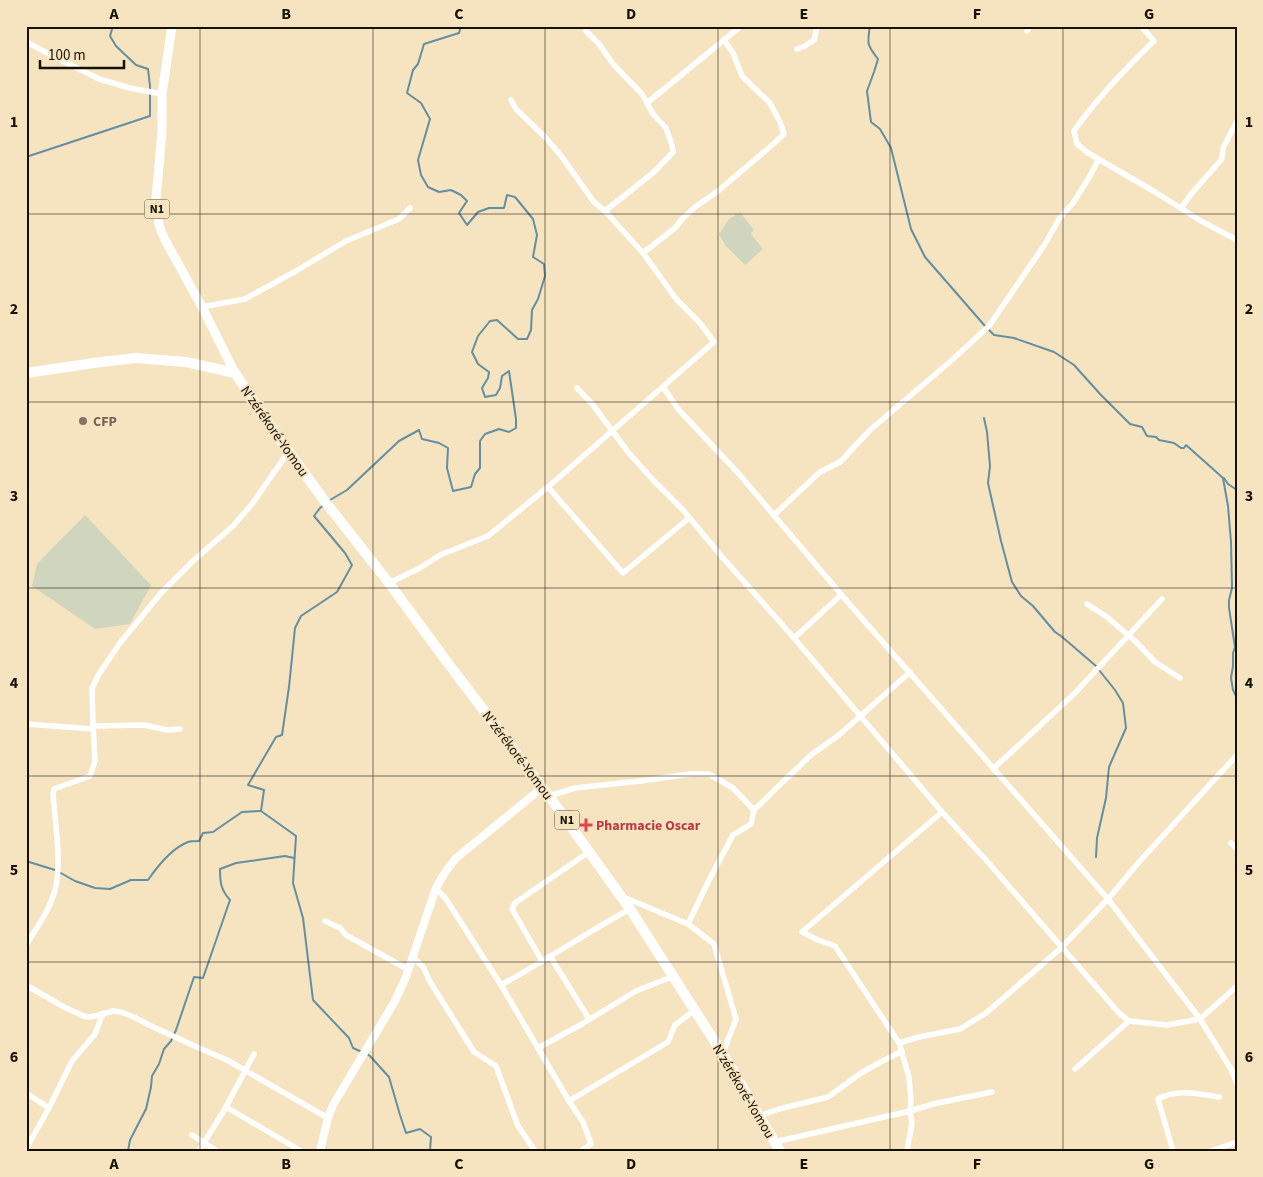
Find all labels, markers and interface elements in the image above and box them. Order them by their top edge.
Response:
text: A [108,3,119,25]
text: B [281,3,291,25]
text: C [454,3,464,25]
text: D [626,3,636,25]
text: E [800,3,808,25]
text: F [973,3,981,25]
text: G [1144,3,1154,25]
scale bar [40,38,124,70]
text: 100 m [48,45,86,66]
text: 1 [10,111,18,133]
text: 1 [1245,111,1253,133]
road number: N1 [144,200,170,218]
text: 2 [10,298,18,320]
text: 2 [1245,298,1253,320]
street label: N'zérékoré-Yomou [235,382,313,481]
place label: CFP [93,412,117,432]
marker: CFP [77,415,89,427]
text: 3 [10,485,18,507]
text: 3 [1245,485,1253,507]
text: 4 [10,672,19,694]
text: 4 [1245,672,1254,694]
street label: N'zérékoré-Yomou [477,707,557,804]
road number: N1 [554,810,580,830]
place label: Pharmacie Oscar [596,816,701,836]
marker: Pharmacie Oscar [580,819,592,831]
text: 5 [10,859,18,881]
text: 5 [1245,859,1253,881]
street label: N'zérékoré-Yomou [707,1041,779,1143]
text: 6 [10,1046,18,1068]
text: 6 [1245,1046,1253,1068]
text: A [108,1153,119,1175]
text: B [281,1153,291,1175]
text: C [454,1153,464,1175]
text: D [626,1153,636,1175]
text: E [800,1153,808,1175]
text: F [973,1153,981,1175]
text: G [1144,1153,1154,1175]

